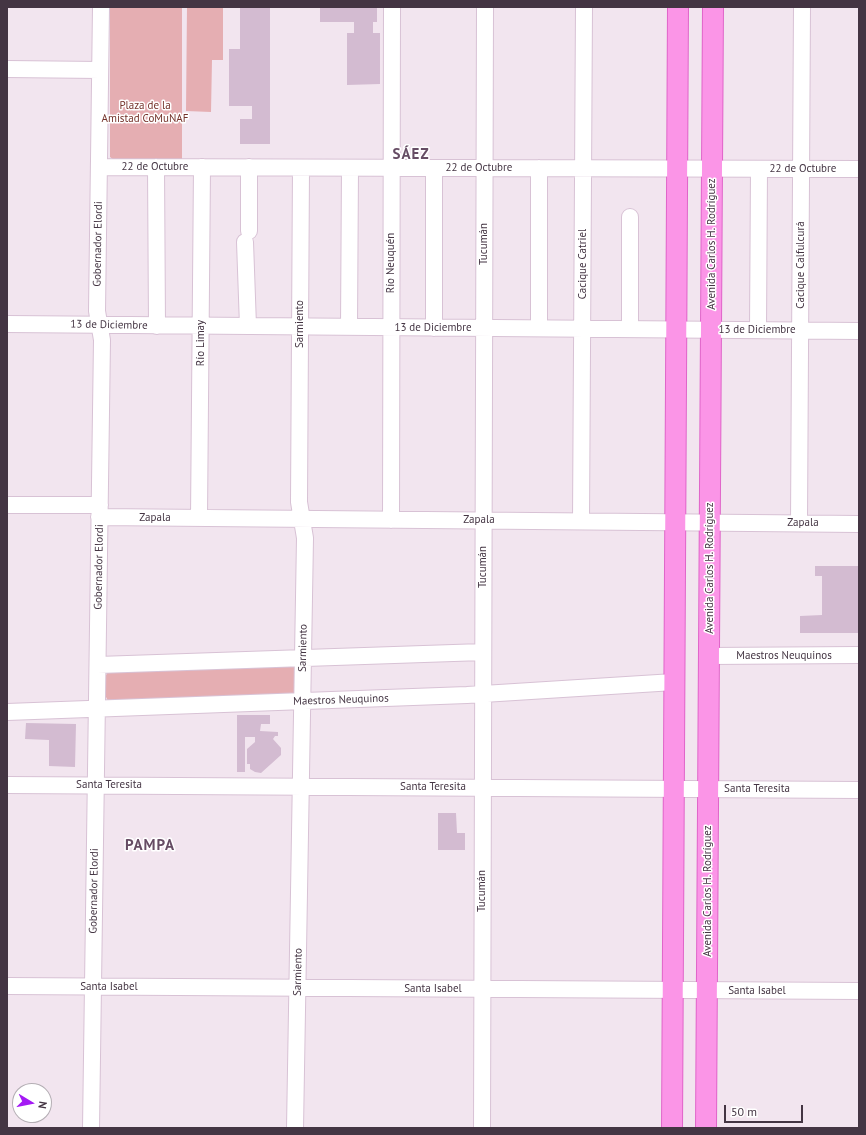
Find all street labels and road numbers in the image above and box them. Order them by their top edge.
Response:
street label: 22 de Octubre [122,160,188,174]
street label: 22 de Octubre [446,161,512,175]
street label: 22 de Octubre [770,162,836,176]
street label: Avenida Carlos H. Rodríguez [705,178,719,310]
street label: Gobernador Elordi [91,201,105,287]
street label: Cacique Calfulcurá [794,221,808,309]
street label: Tucumán [477,223,491,265]
street label: Cacique Catriel [576,229,590,299]
street label: Río Neuquén [384,233,398,293]
street label: Sarmiento [293,300,307,348]
street label: 13 de Diciembre [70,318,148,332]
street label: Río Limay [194,320,208,366]
street label: 13 de Diciembre [394,321,472,335]
street label: 13 de Diciembre [718,323,796,337]
street label: Avenida Carlos H. Rodríguez [703,502,717,634]
street label: Zapala [139,511,171,525]
street label: Zapala [463,513,495,527]
street label: Zapala [787,516,819,530]
street label: Gobernador Elordi [92,524,106,610]
street label: Tucumán [476,546,490,588]
street label: Sarmiento [296,624,310,672]
street label: Maestros Neuquinos [736,649,832,663]
street label: Maestros Neuquinos [293,692,389,708]
street label: Santa Teresita [76,778,142,792]
street label: Santa Teresita [400,780,466,794]
street label: Santa Teresita [724,782,790,796]
street label: Avenida Carlos H. Rodríguez [701,825,715,957]
street label: Gobernador Elordi [87,848,101,934]
street label: Tucumán [475,870,489,912]
street label: Sarmiento [291,948,305,996]
street label: Santa Isabel [80,980,138,994]
street label: Santa Isabel [404,982,462,996]
street label: Santa Isabel [728,984,786,998]

